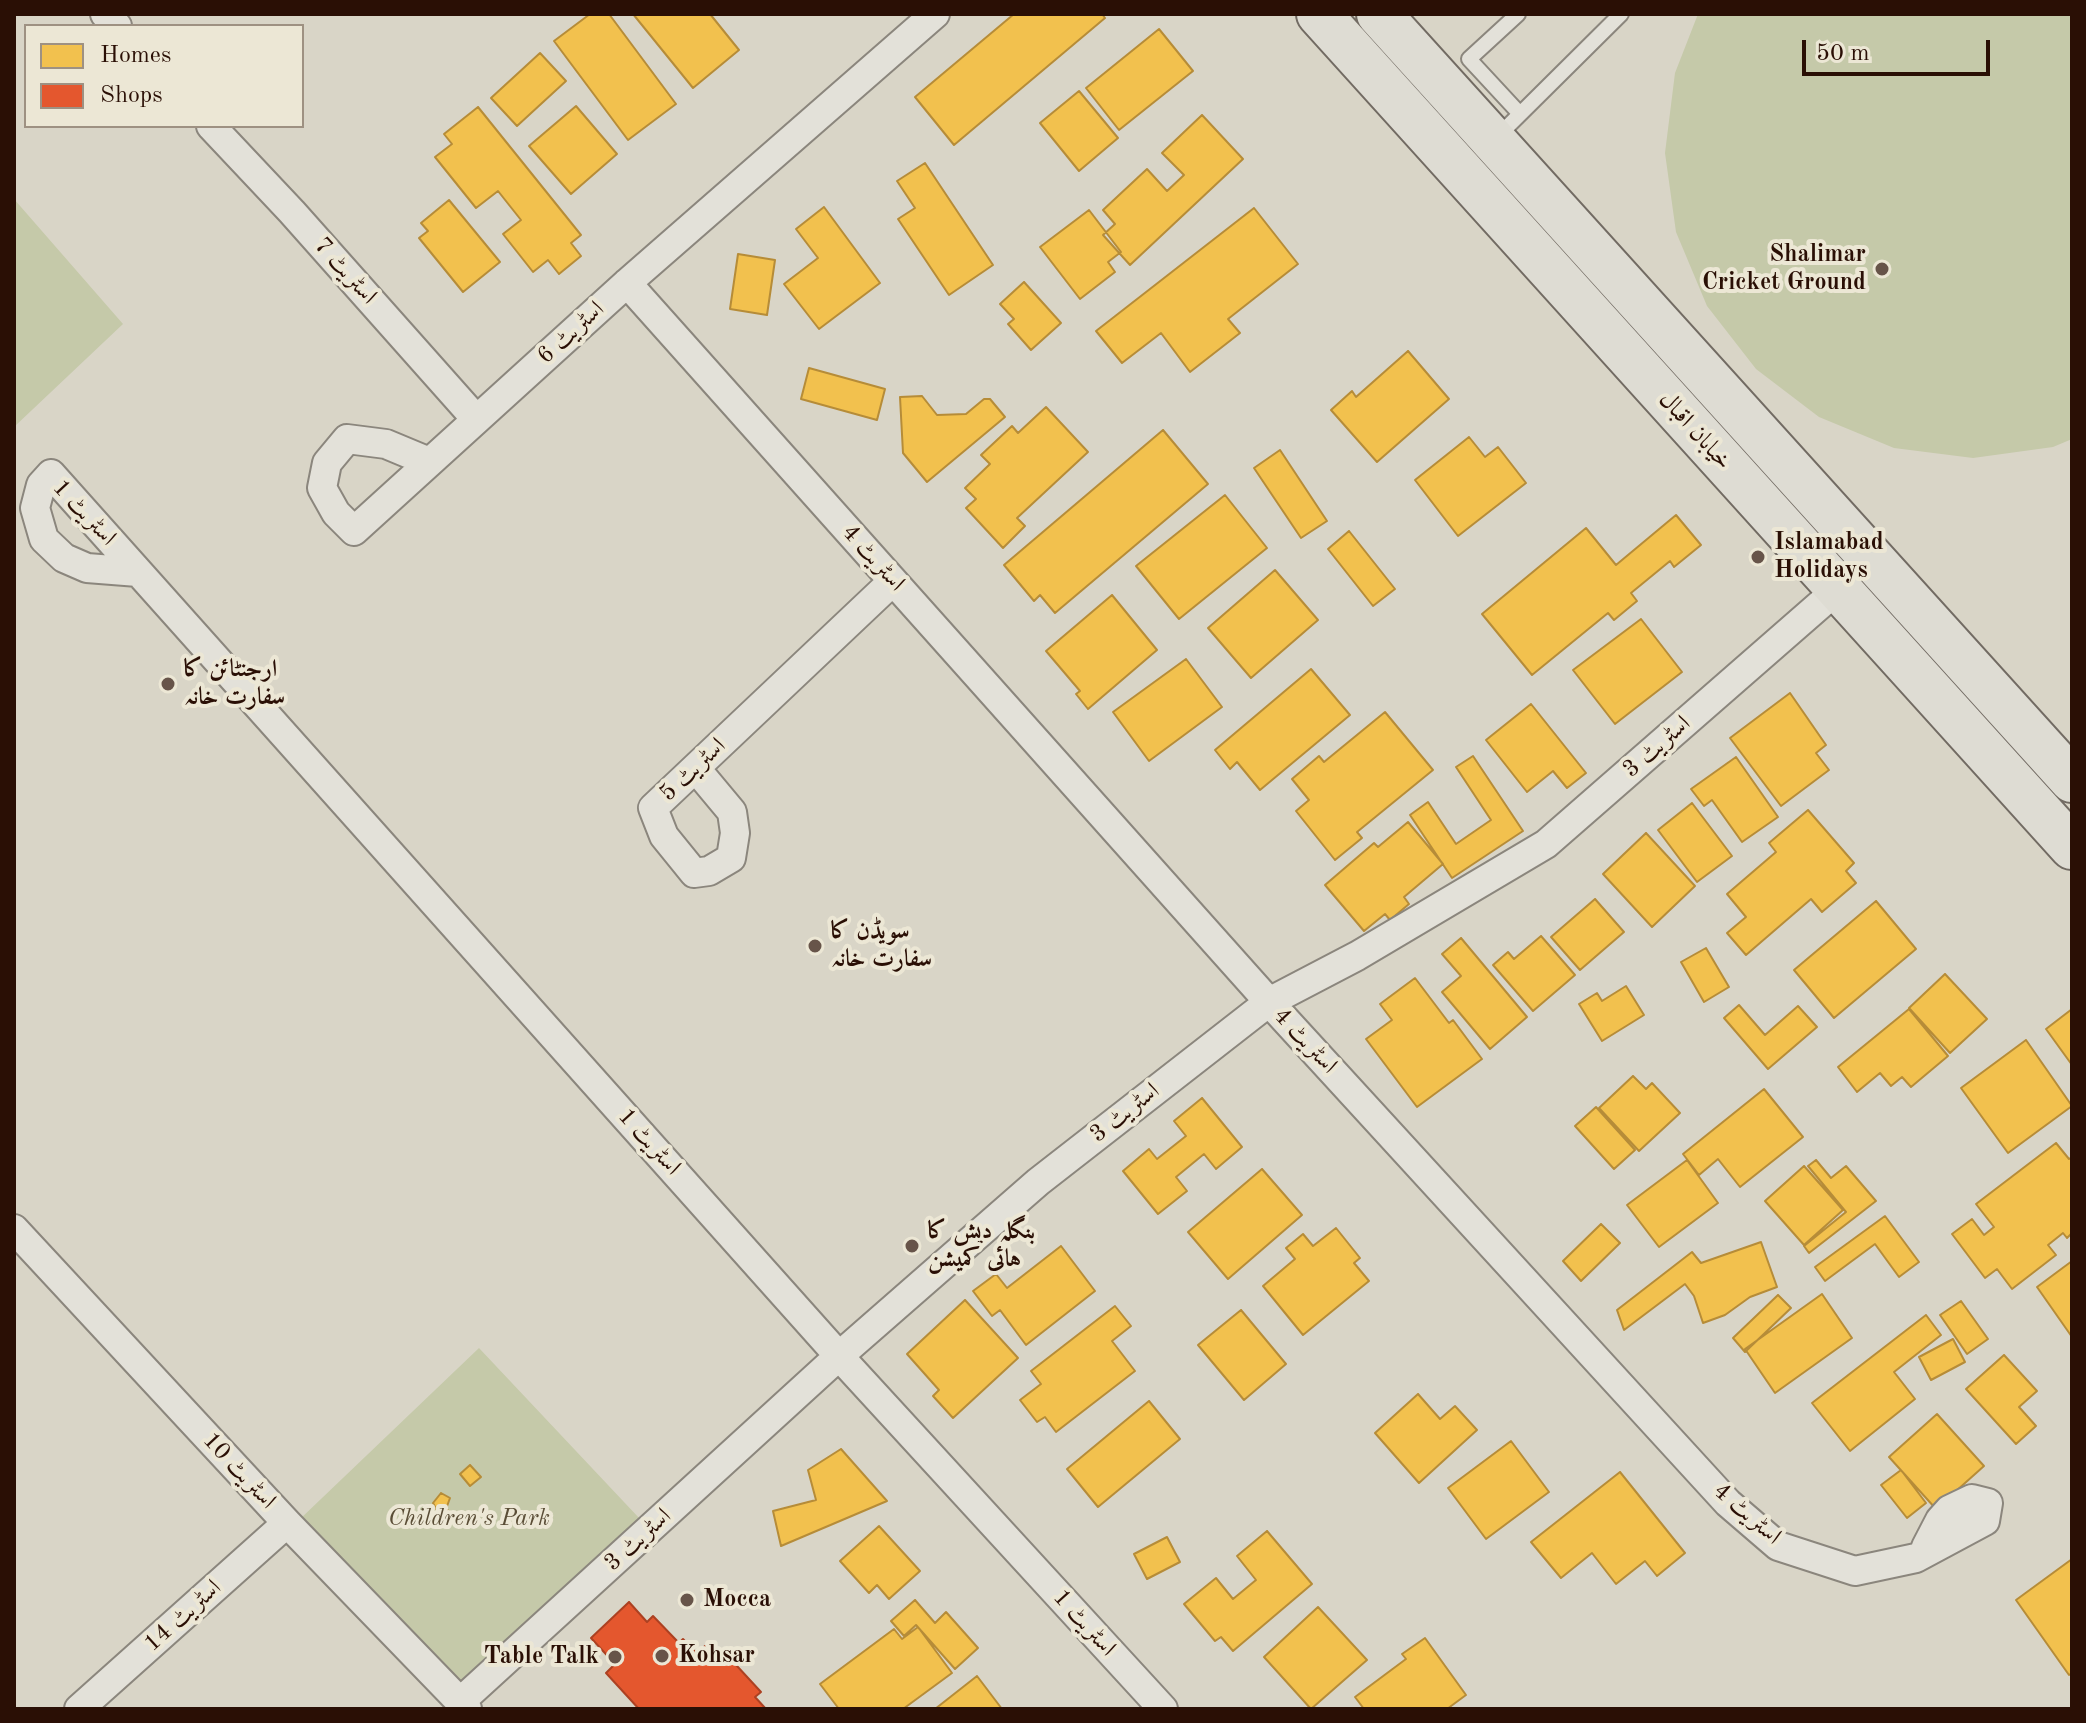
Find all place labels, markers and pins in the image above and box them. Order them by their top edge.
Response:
place label: Shalimar Cricket Ground [1702,241,1866,297]
marker: Shalimar Cricket Ground [1873,260,1891,278]
place label: Islamabad Holidays [1774,529,1884,585]
marker: Islamabad Holidays [1749,548,1767,566]
place label: ارجنٹائن کا سفارت خانہ [184,656,285,712]
marker: ارجنٹائن کا سفارت خانہ [159,675,177,693]
place label: سویڈن کا سفارت خانہ [831,918,932,974]
marker: سویڈن کا سفارت خانہ [806,937,824,955]
place label: بنگلہ دیش کا ہائی کمیشن [928,1218,1035,1274]
marker: بنگلہ دیش کا ہائی کمیشن [903,1237,921,1255]
place label: Mocca [703,1586,771,1614]
marker: Mocca [678,1591,696,1609]
place label: Kohsar [678,1642,755,1670]
place label: Table Talk [484,1643,599,1671]
marker: Kohsar [653,1647,671,1665]
marker: Table Talk [606,1648,624,1666]

